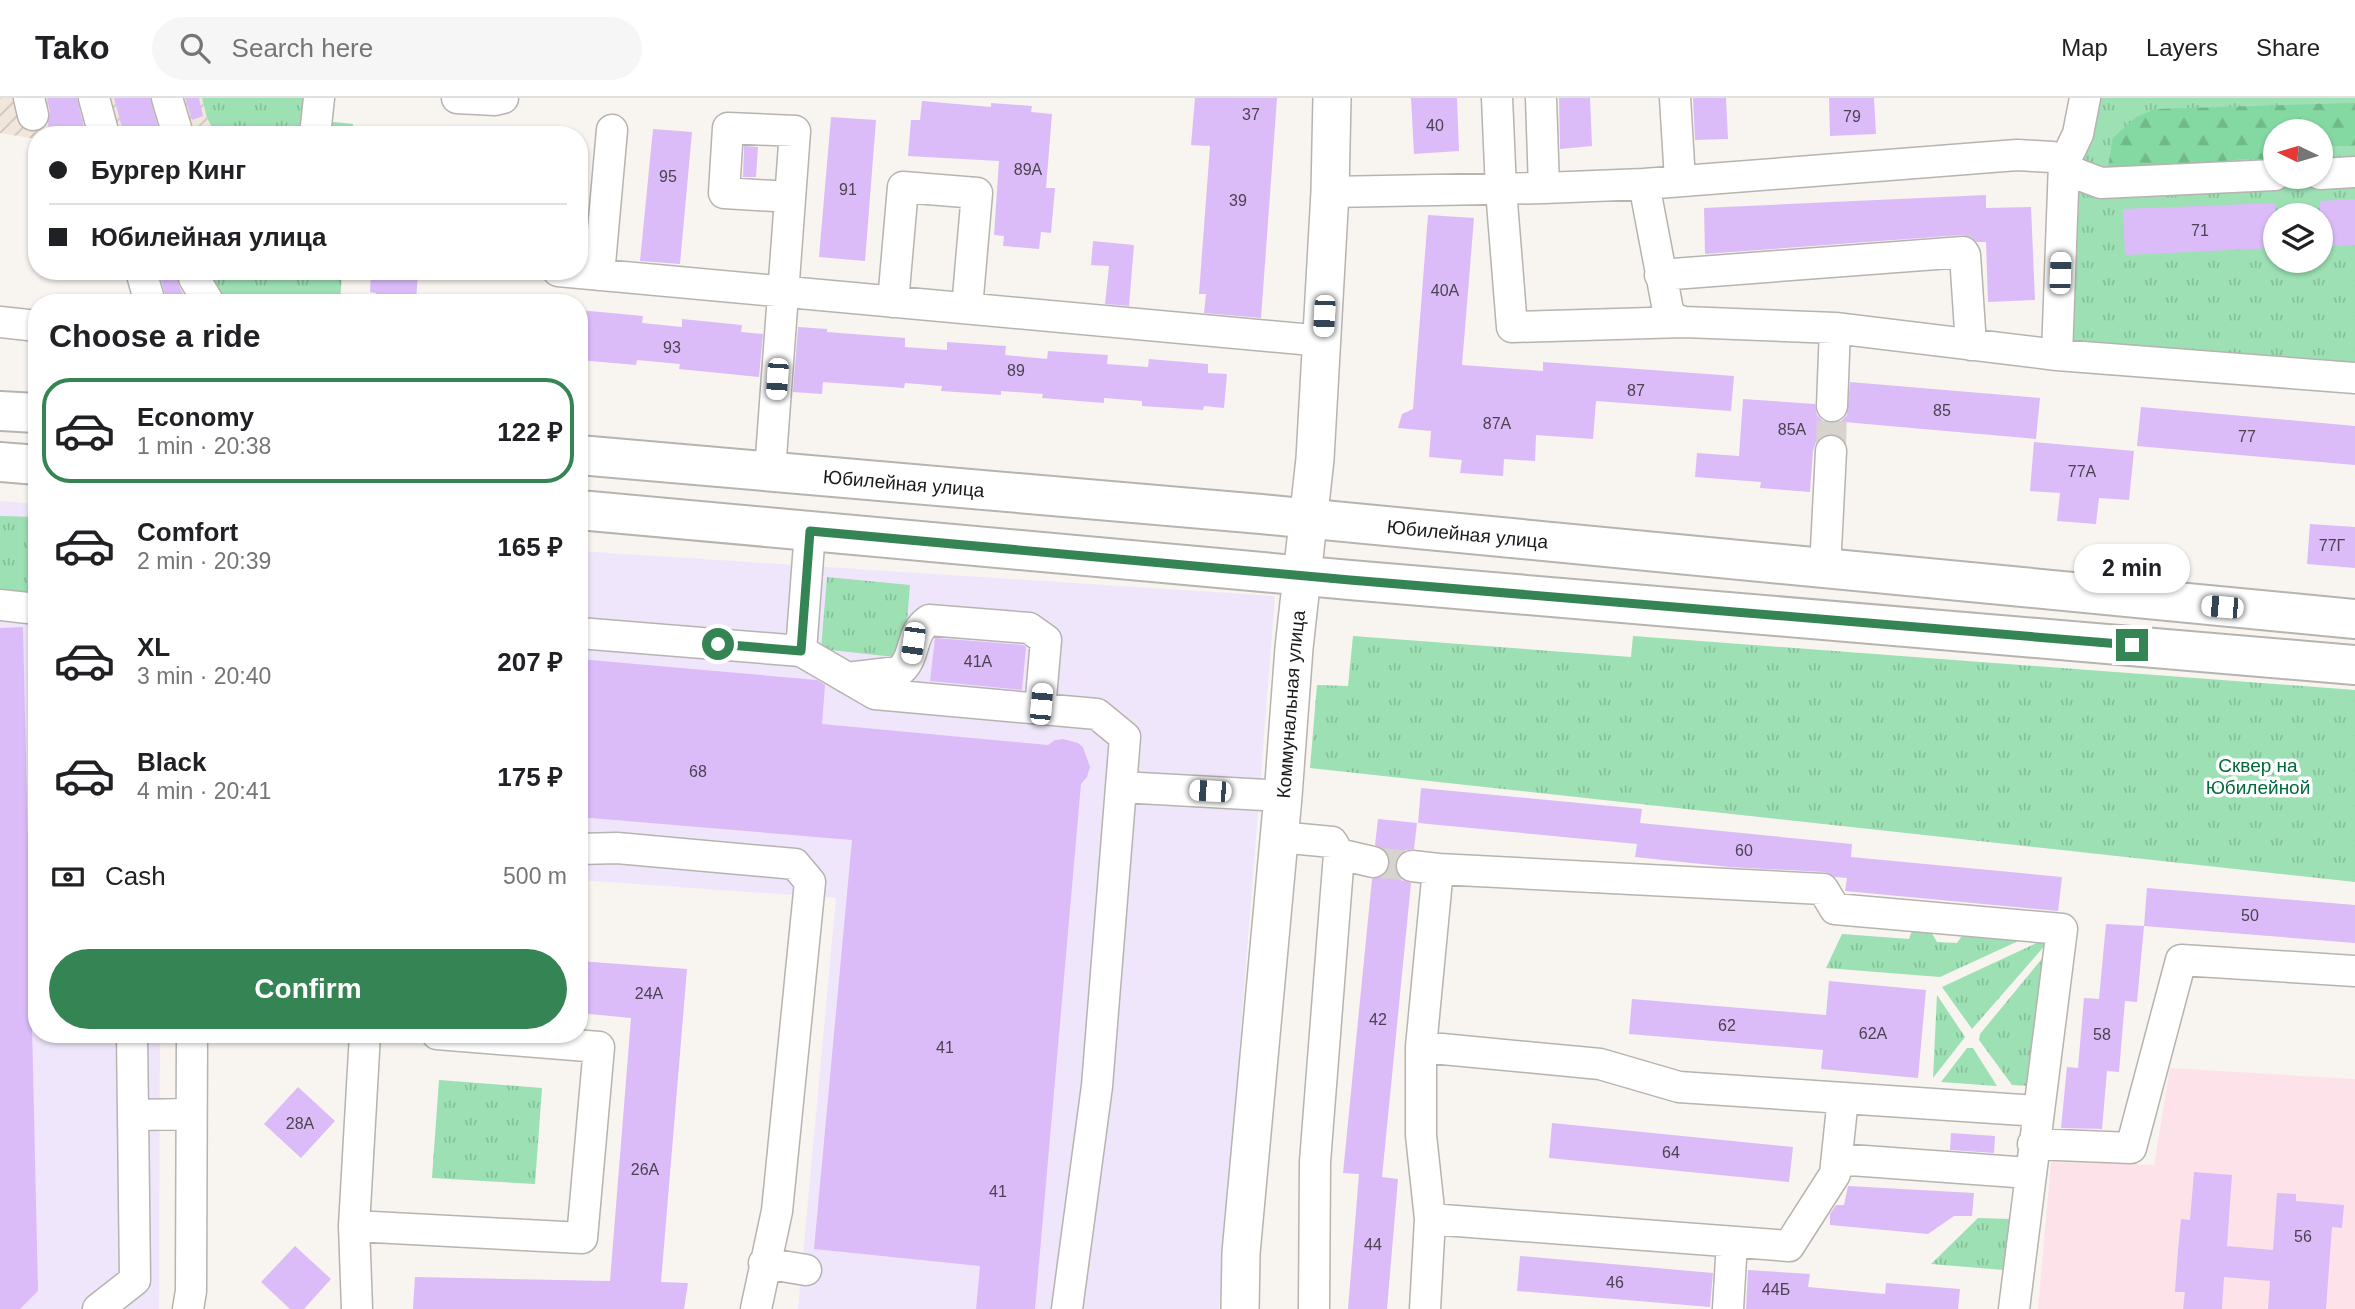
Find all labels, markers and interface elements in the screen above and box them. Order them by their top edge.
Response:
search box [152,17,642,80]
text: Tako [35,29,110,66]
icon: search [176,29,214,67]
text: Search here [232,33,373,63]
text: Map [2061,34,2108,61]
text: Layers [2146,34,2218,61]
text: Share [2256,34,2320,61]
house number: 37 [1242,106,1260,123]
house number: 79 [1843,108,1861,125]
house number: 40 [1426,117,1444,134]
north arrow [2263,119,2333,189]
map controls [2263,119,2333,273]
text: Бургер Кинг [91,155,246,185]
house number: 89А [1014,161,1043,178]
house number: 95 [659,168,677,185]
house number: 91 [839,181,857,198]
house number: 39 [1229,192,1247,209]
button: layers [2263,203,2333,273]
text: Юбилейная улица [91,222,326,252]
house number: 71 [2191,222,2209,239]
car [2049,252,2072,294]
house number: 40А [1431,282,1460,299]
car [1313,294,1336,338]
text: Choose a ride [49,318,261,354]
house number: 93 [663,339,681,356]
car [766,357,789,401]
house number: 89 [1007,362,1025,379]
house number: 87 [1627,382,1645,399]
icon: car [53,399,116,462]
text: Economy [137,402,254,432]
house number: 85 [1933,402,1951,419]
house number: 87А [1483,415,1512,432]
text: 122 ₽ [497,417,563,447]
house number: 85А [1778,421,1807,438]
house number: 77 [2238,428,2256,445]
text: 1 min · 20:38 [137,433,271,459]
house number: 77А [2068,463,2097,480]
street label: Юбилейная улица [822,466,986,501]
icon: car [53,514,116,577]
street label: Юбилейная улица [1386,516,1549,553]
text: Comfort [137,517,238,547]
text: 165 ₽ [497,532,563,562]
house number: 77Г [2319,537,2346,554]
callout: 2 min [2074,544,2190,592]
text: 2 min · 20:39 [137,548,271,574]
text: 2 min [2102,555,2162,581]
car [2201,595,2244,619]
street label: Коммунальная улица [1273,609,1309,799]
car [900,621,927,665]
route start [702,628,734,660]
icon: car [53,629,116,692]
route end [2116,629,2148,661]
text: XL [137,632,170,662]
text: 207 ₽ [497,647,563,677]
house number: 41А [964,653,993,670]
text: 3 min · 20:40 [137,663,271,689]
car [1029,682,1054,726]
icon: car [53,744,116,807]
text: Black [137,747,206,777]
park label: Сквер на Юбилейной [2206,755,2310,798]
text: 175 ₽ [497,762,563,792]
house number: 68 [689,763,707,780]
text: 4 min · 20:41 [137,778,271,804]
car [1189,779,1232,803]
house number: 60 [1735,842,1753,859]
icon: cash [49,858,87,896]
text: Cash [105,861,166,891]
text: 500 m [503,863,567,889]
house number: 50 [2241,907,2259,924]
button: Confirm [49,949,567,1029]
house number: 24А [635,985,664,1002]
house number: 42 [1369,1011,1387,1028]
house number: 62 [1718,1017,1736,1034]
house number: 62А [1859,1025,1888,1042]
house number: 58 [2093,1026,2111,1043]
house number: 41 [936,1039,954,1056]
house number: 28А [286,1115,315,1132]
house number: 64 [1662,1144,1680,1161]
house number: 26А [631,1161,660,1178]
house number: 41 [989,1183,1007,1200]
house number: 56 [2294,1228,2312,1245]
house number: 44 [1364,1236,1382,1253]
house number: 46 [1606,1274,1624,1291]
house number: 44Б [1762,1281,1790,1298]

